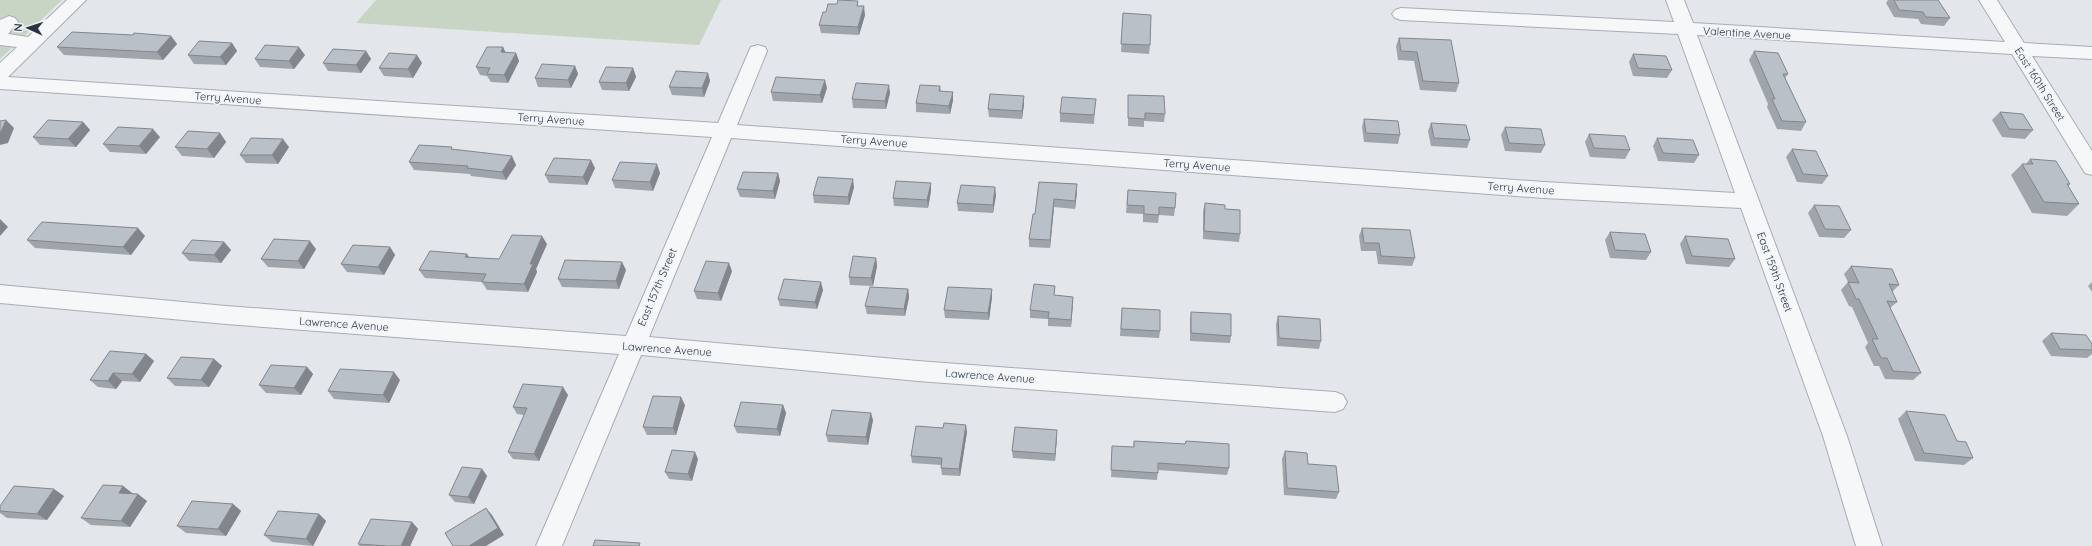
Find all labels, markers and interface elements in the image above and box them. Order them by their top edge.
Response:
north arrow [8,8,48,48]
text: N [11,23,25,32]
street label: Valentine Avenue [1703,24,1791,42]
street label: East 160th Street [2012,45,2068,124]
street label: Terry Avenue [194,89,262,107]
street label: Terry Avenue [517,110,585,128]
street label: Terry Avenue [840,132,908,150]
street label: Terry Avenue [1163,156,1231,174]
street label: Terry Avenue [1487,179,1555,197]
street label: East 159th Street [1754,230,1796,314]
street label: East 157th Street [634,246,680,328]
street label: Lawrence Avenue [299,314,389,334]
street label: Lawrence Avenue [622,339,712,359]
street label: Lawrence Avenue [945,366,1035,386]

